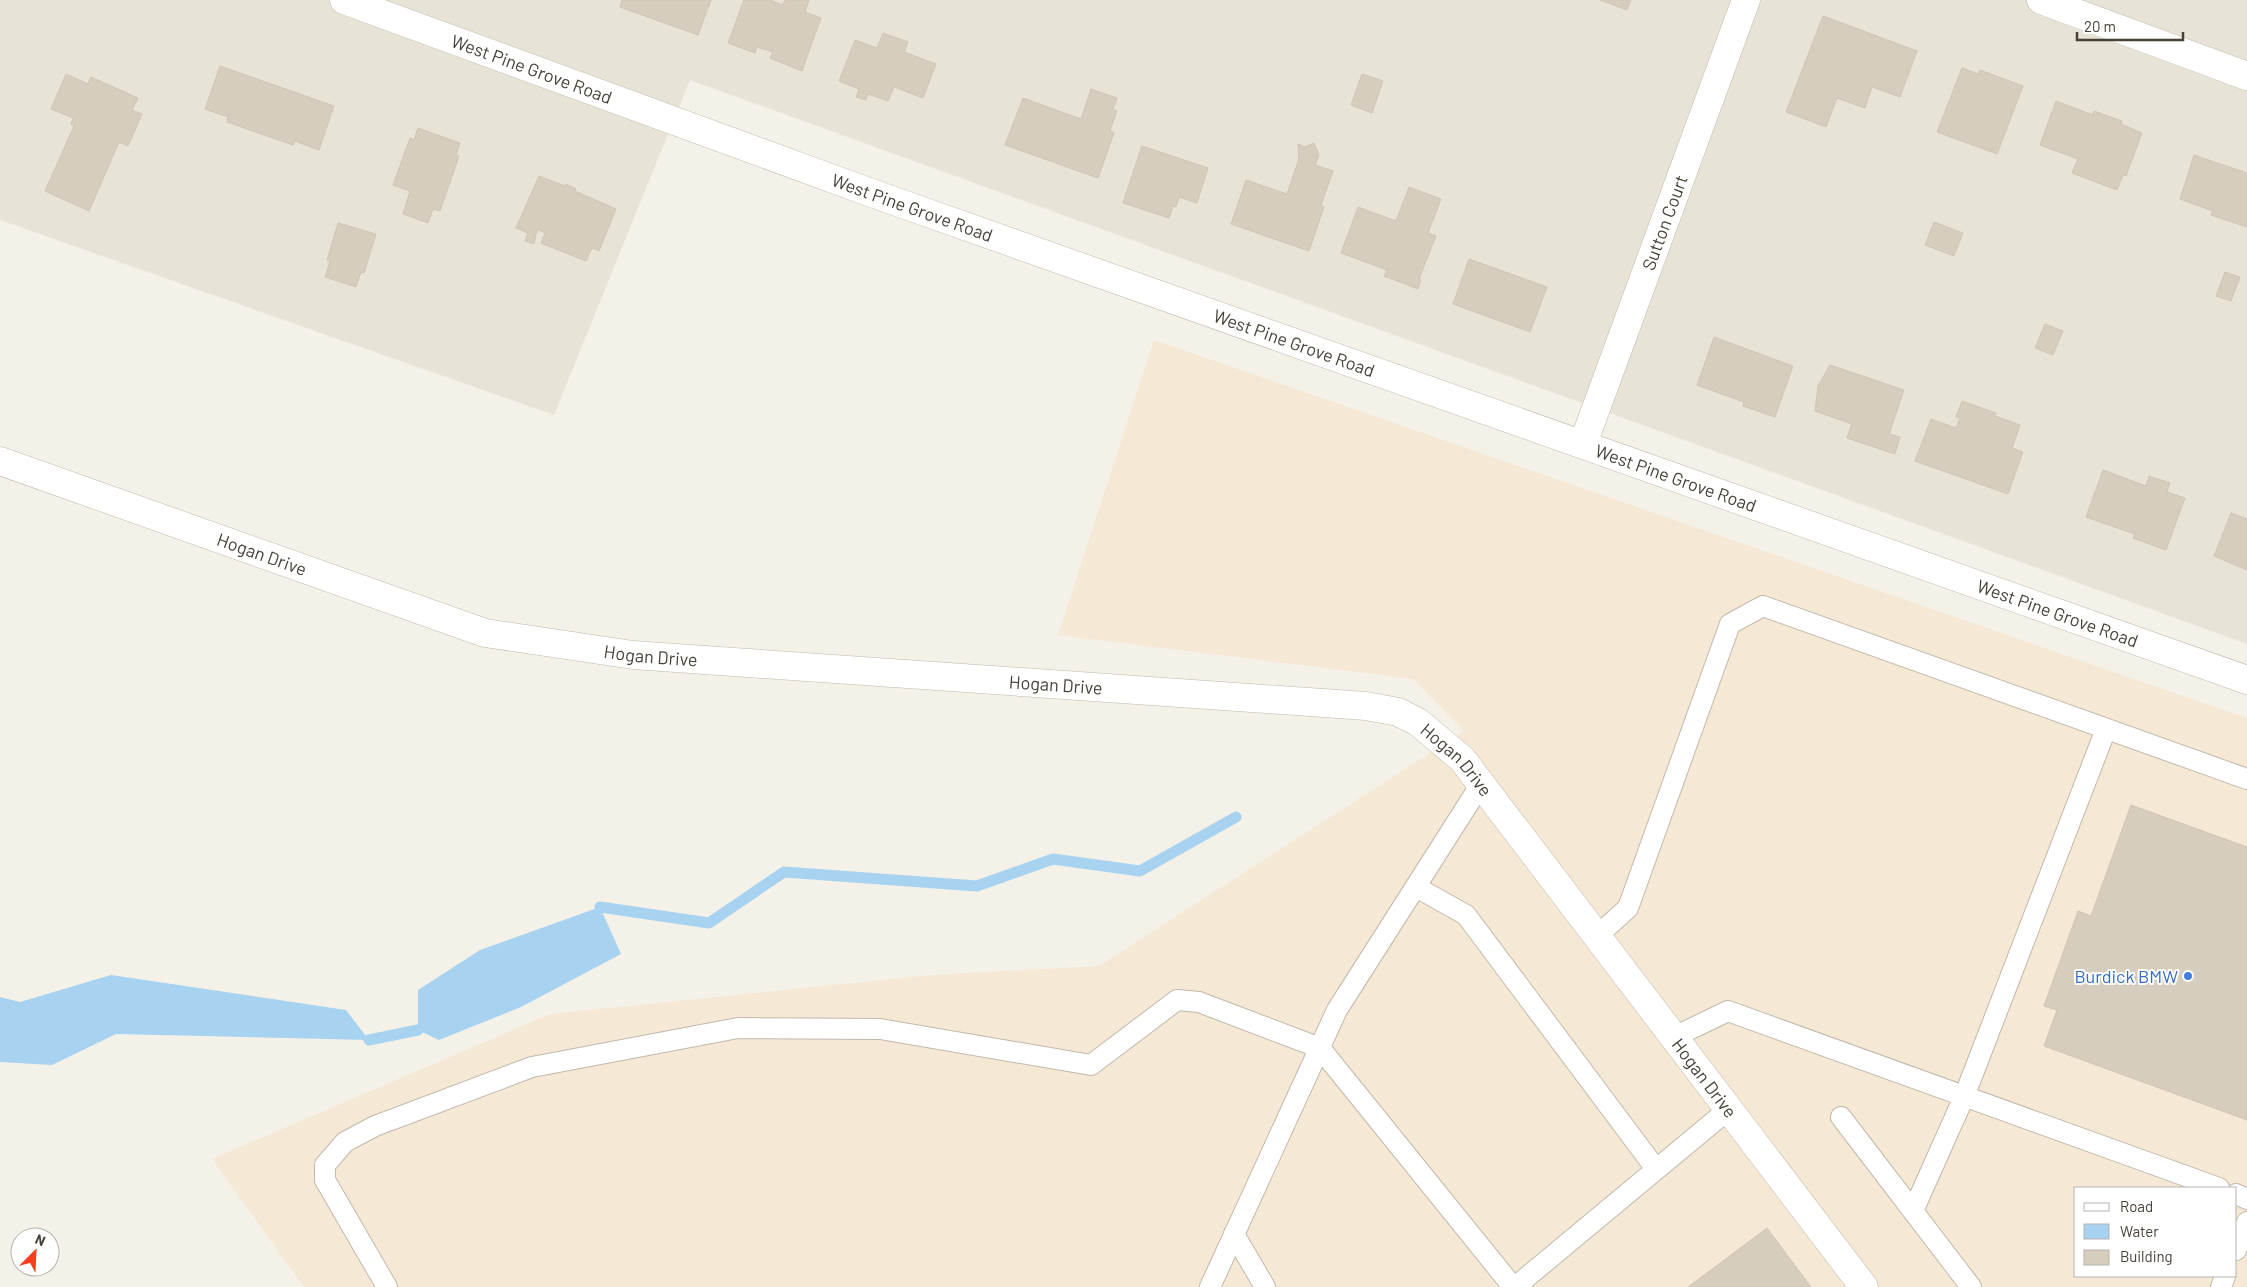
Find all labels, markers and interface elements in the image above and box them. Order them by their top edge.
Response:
scale bar [2077,10,2183,42]
text: 20 m [2084,17,2116,35]
street label: West Pine Grove Road [448,29,615,108]
street label: West Pine Grove Road [829,168,996,246]
street label: Sutton Court [1637,172,1692,273]
street label: West Pine Grove Road [1211,304,1378,381]
street label: West Pine Grove Road [1592,439,1759,516]
street label: Hogan Drive [214,528,310,580]
street label: West Pine Grove Road [1974,574,2141,652]
street label: Hogan Drive [603,640,698,670]
street label: Hogan Drive [1008,670,1103,699]
street label: Hogan Drive [1416,718,1497,800]
place label: Burdick BMW [2075,965,2178,987]
marker: Burdick BMW [2182,970,2194,982]
street label: Hogan Drive [1667,1034,1742,1122]
legend [2074,1187,2237,1277]
text: Road [2120,1197,2153,1215]
text: Water [2120,1222,2159,1240]
north arrow [10,1227,60,1277]
text: N [33,1230,48,1249]
text: Building [2120,1247,2173,1265]

